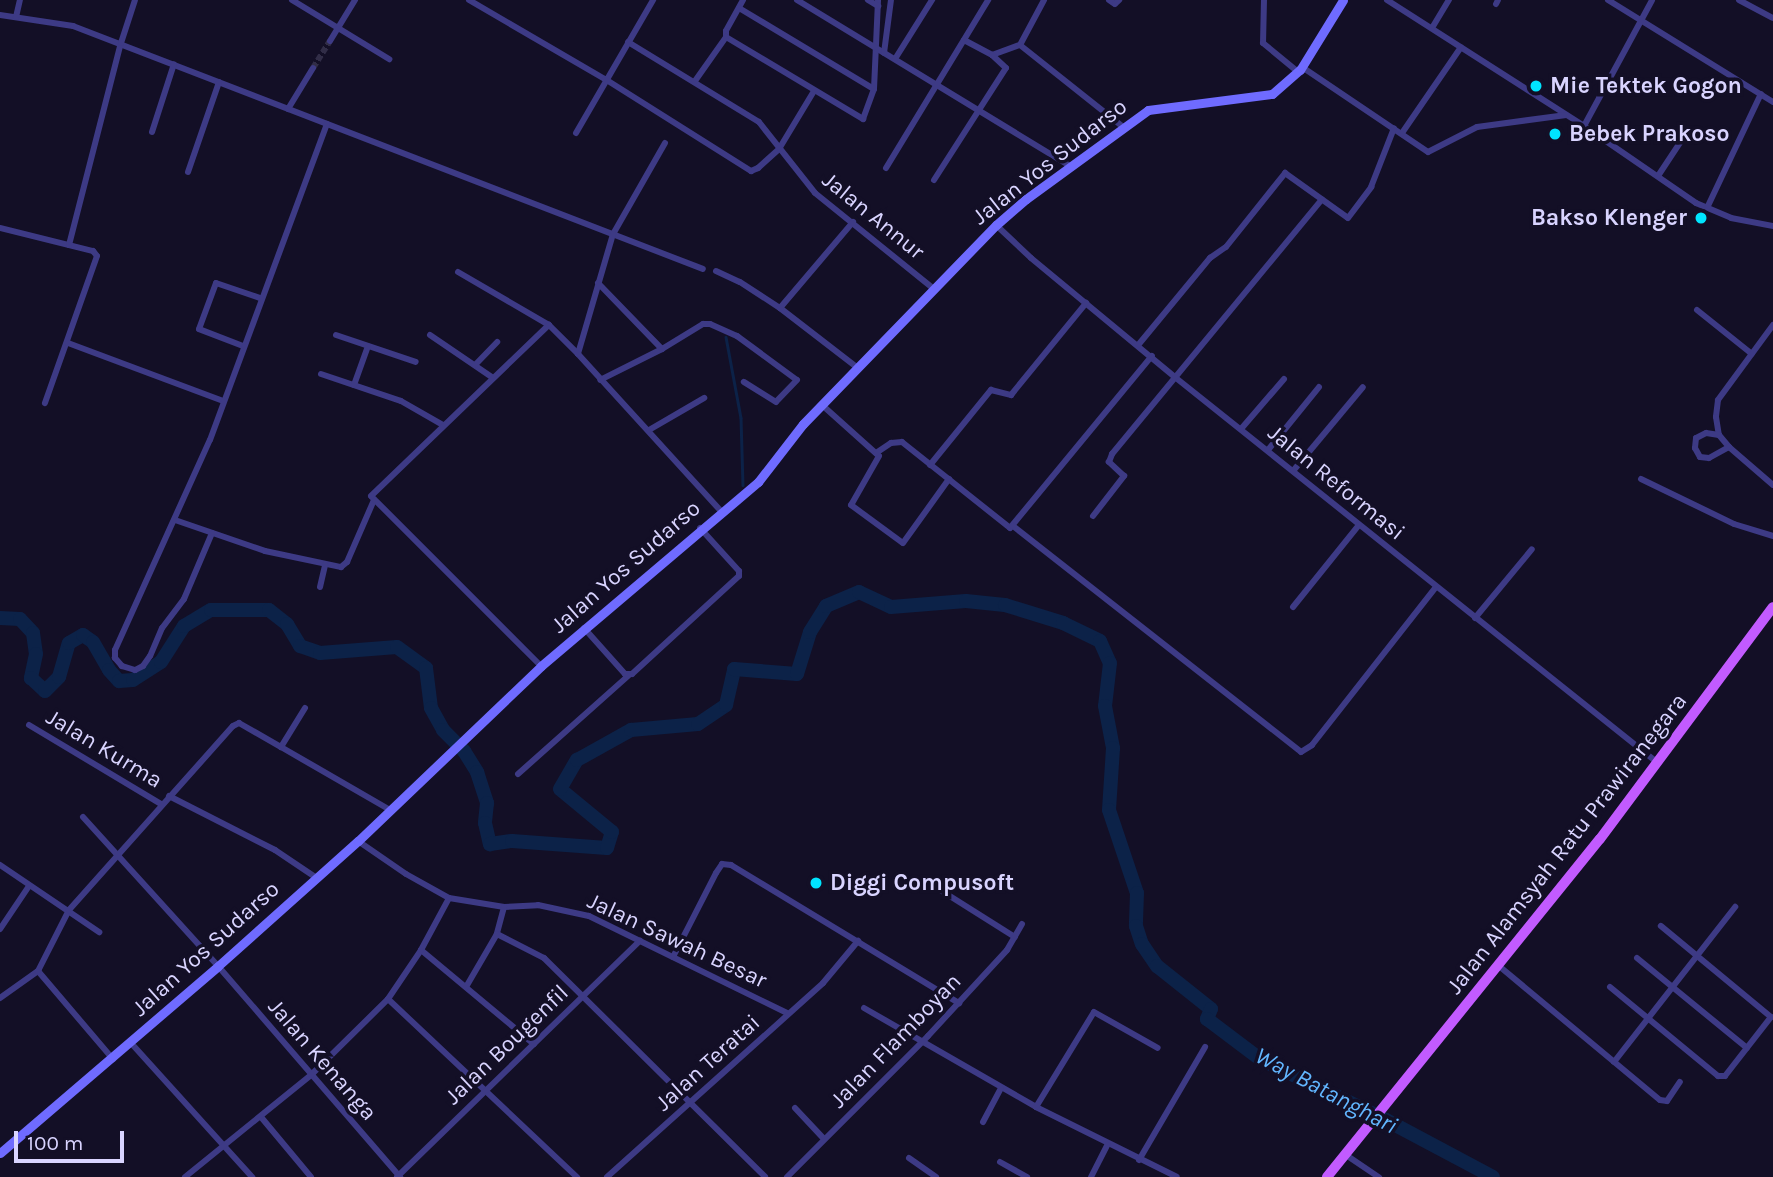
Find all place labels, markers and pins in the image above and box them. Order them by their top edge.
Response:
place label: Mie Tektek Gogon [1550,72,1742,100]
marker: Mie Tektek Gogon [1528,78,1544,94]
place label: Bebek Prakoso [1569,120,1729,148]
marker: Bebek Prakoso [1547,126,1563,142]
place label: Bakso Klenger [1531,204,1687,232]
marker: Bakso Klenger [1693,210,1709,226]
place label: Diggi Compusoft [830,869,1014,897]
marker: Diggi Compusoft [808,875,824,891]

